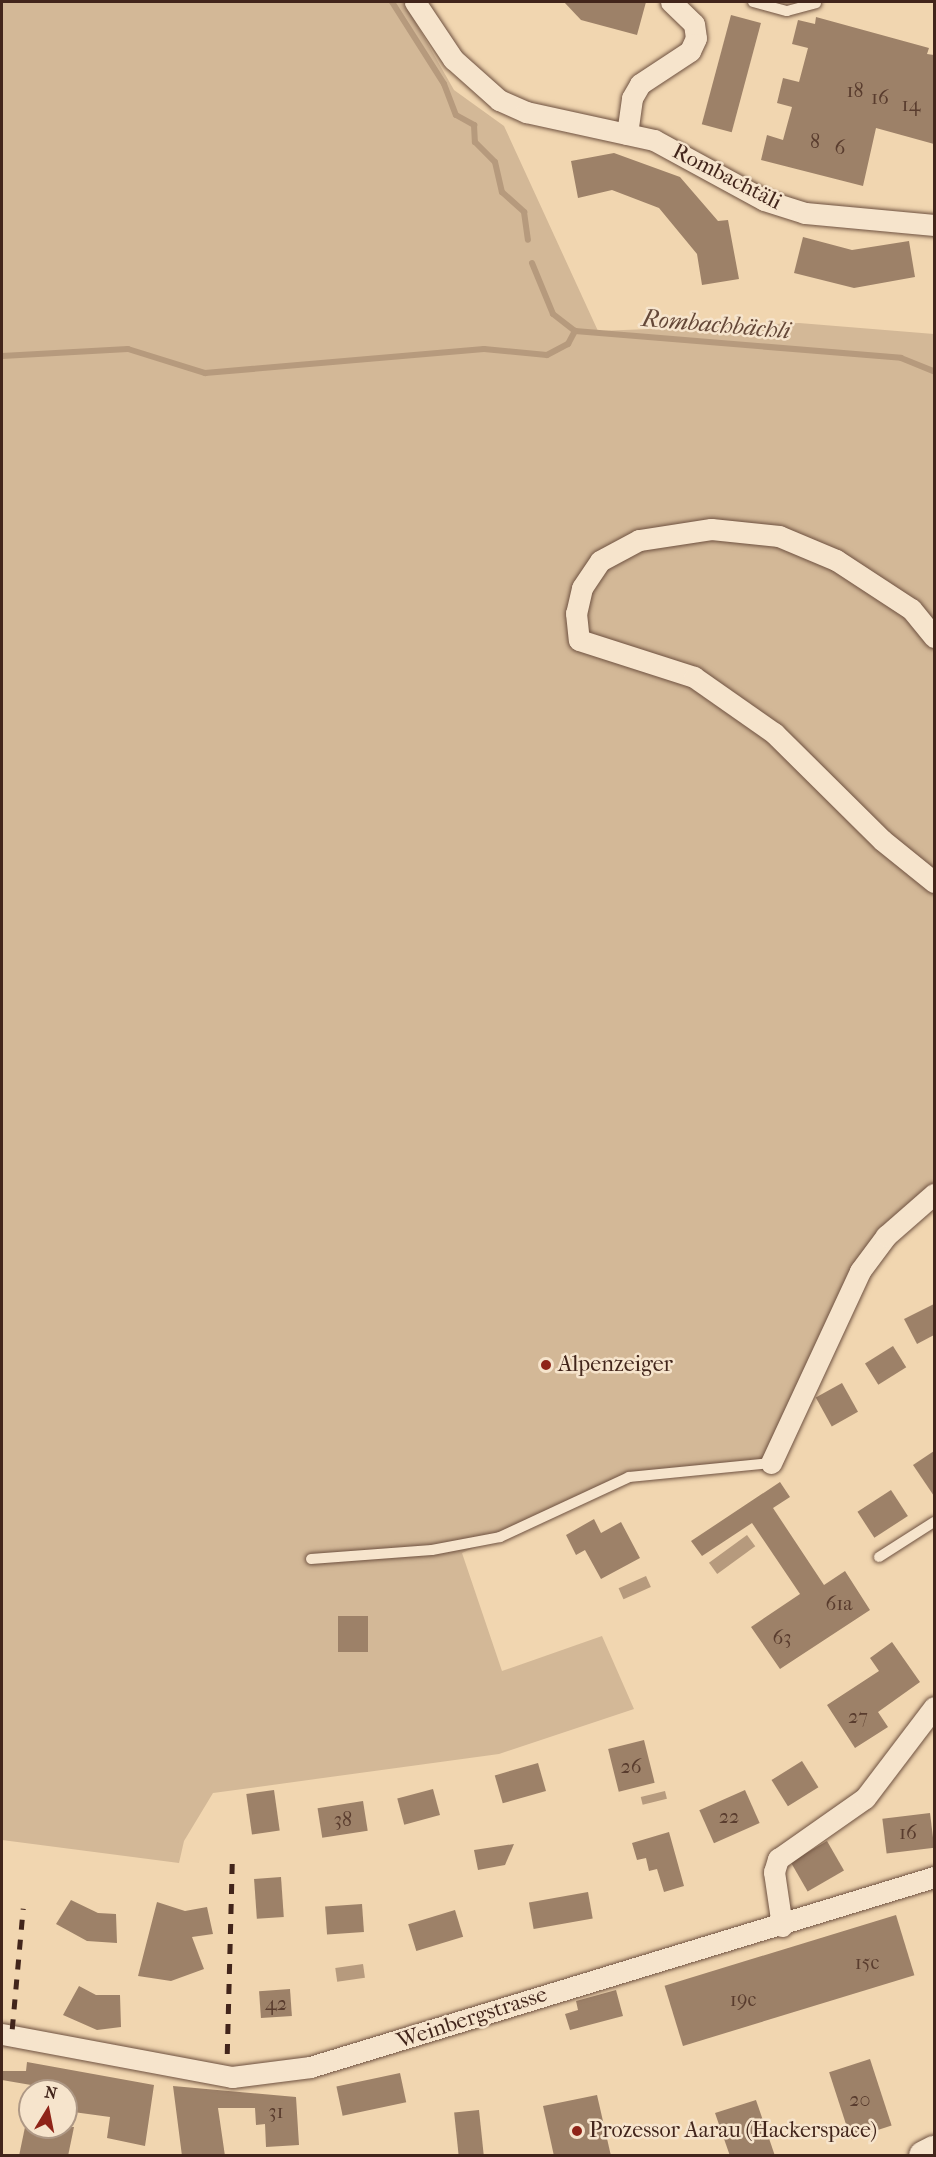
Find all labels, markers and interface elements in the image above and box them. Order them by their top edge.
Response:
house number: 18 [846,78,864,102]
house number: 16 [871,85,889,109]
house number: 14 [902,92,920,116]
house number: 8 [810,129,820,153]
house number: 6 [835,135,845,159]
street label: Rombachtäli [668,138,786,216]
water label: Rombachbächli [641,304,791,346]
place label: Alpenzeiger [558,1352,673,1378]
marker: Alpenzeiger [539,1358,553,1372]
house number: 61a [825,1591,853,1615]
house number: 63 [772,1625,792,1649]
house number: 27 [848,1704,868,1728]
house number: 26 [620,1754,642,1778]
house number: 22 [719,1804,739,1828]
house number: 38 [334,1807,352,1831]
house number: 16 [899,1820,917,1844]
house number: 15c [855,1950,879,1974]
street label: Weinbergstrasse [394,1981,550,2055]
house number: 19c [730,1987,756,2011]
house number: 42 [265,1991,287,2015]
north arrow [18,2079,78,2139]
text: N [43,2082,58,2103]
house number: 20 [849,2087,871,2111]
house number: 31 [268,2099,284,2123]
place label: Prozessor Aarau (Hackerspace) [589,2118,877,2144]
marker: Prozessor Aarau (Hackerspace) [570,2124,584,2138]

